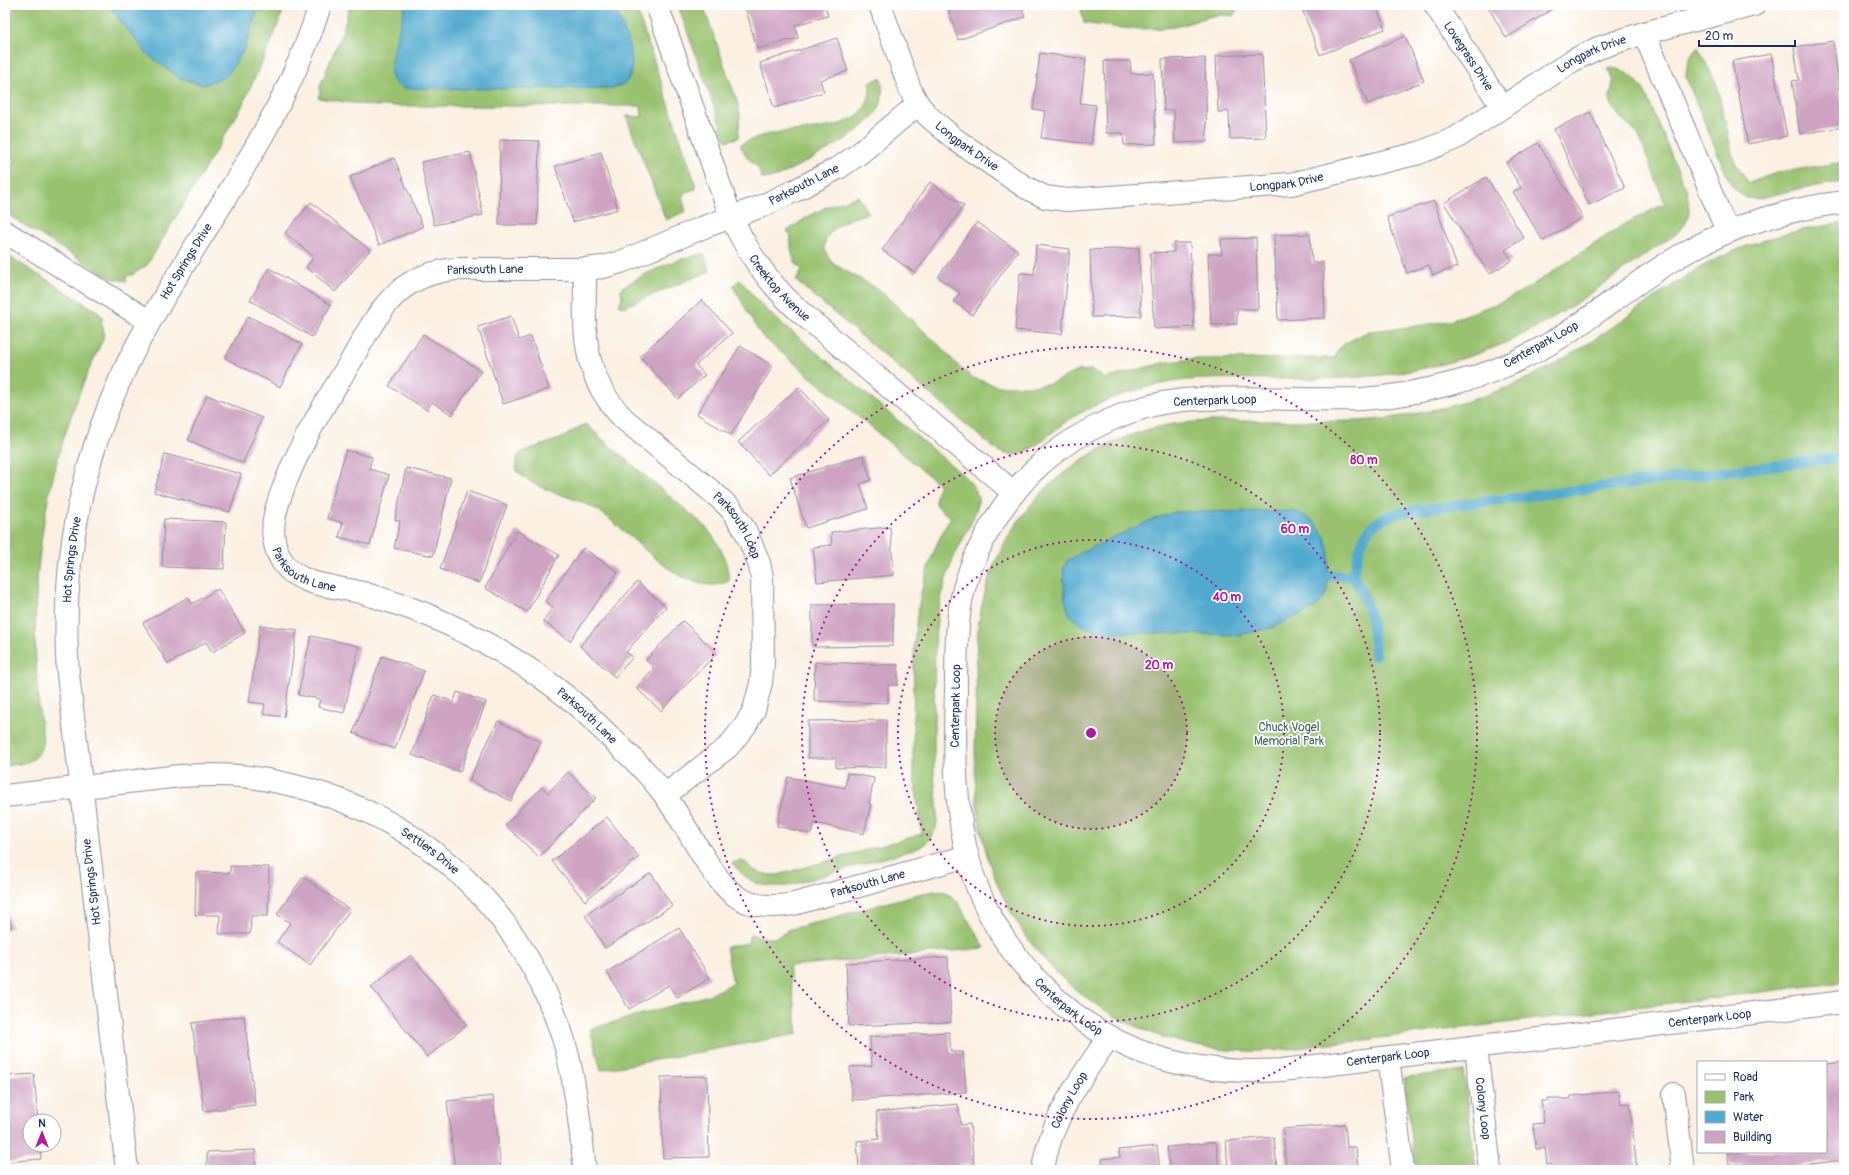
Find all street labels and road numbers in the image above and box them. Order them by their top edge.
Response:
street label: Lovegrass Drive [1440,19,1497,93]
street label: Longpark Drive [1554,32,1628,76]
street label: Longpark Drive [932,118,1001,174]
street label: Parksouth Lane [766,161,842,209]
street label: Longpark Drive [1249,169,1325,194]
street label: Hot Springs Drive [157,220,215,302]
street label: Creektop Avenue [746,252,813,325]
street label: Parksouth Lane [447,262,524,278]
street label: Centerpark Loop [1501,318,1581,372]
street label: Centerpark Loop [1173,392,1257,410]
street label: Parksouth Loop [710,489,764,561]
street label: Hot Springs Drive [59,515,84,603]
street label: Parksouth Lane [269,545,337,595]
street label: Centerpark Loop [948,664,964,748]
street label: Parksouth Lane [554,684,620,747]
street label: Settlers Drive [398,824,462,877]
street label: Hot Springs Drive [79,838,105,926]
street label: Parksouth Lane [829,866,907,901]
street label: Centerpark Loop [1031,975,1106,1039]
street label: Centerpark Loop [1667,1006,1752,1031]
street label: Centerpark Loop [1346,1045,1431,1070]
street label: Colony Loop [1048,1069,1091,1131]
street label: Colony Loop [1472,1077,1494,1141]

